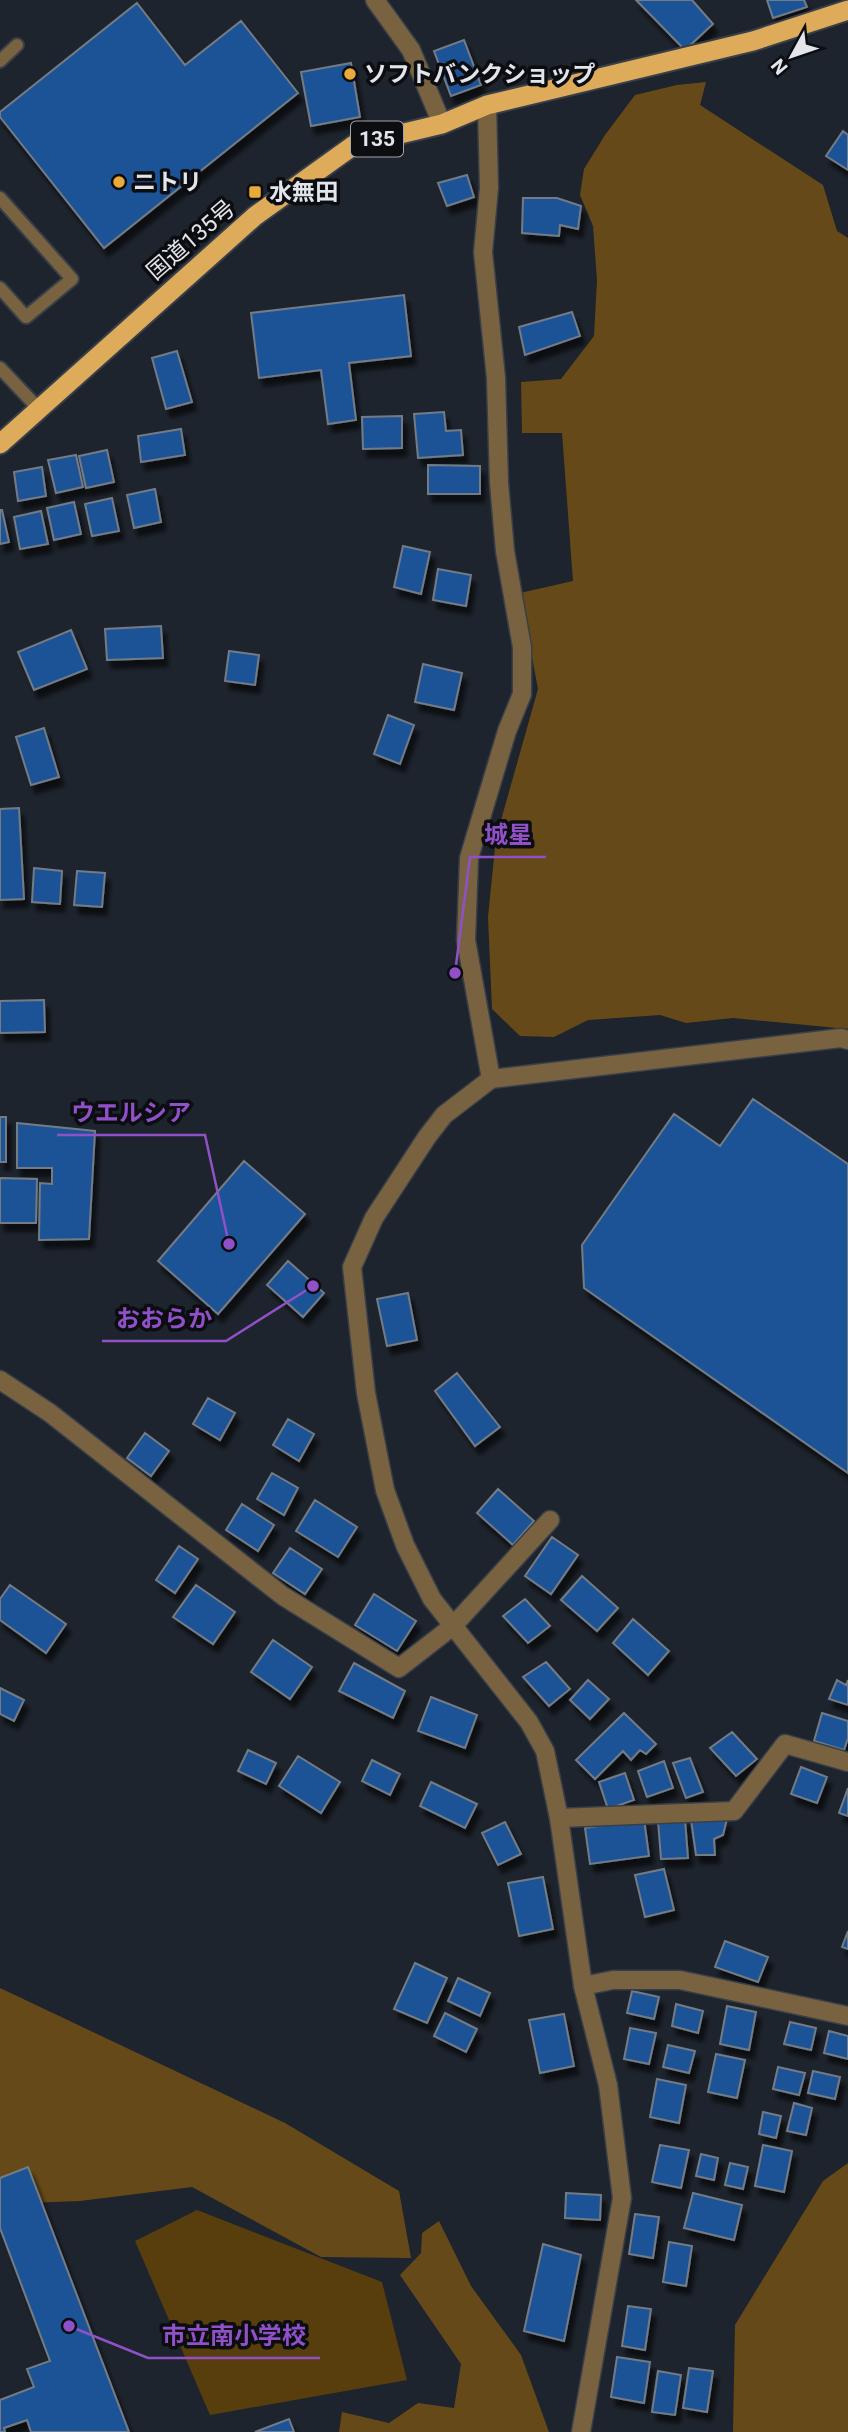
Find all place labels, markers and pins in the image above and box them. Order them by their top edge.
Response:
place label: ソフトバンクショップ [364,61,595,88]
marker: ソフトバンクショップ [342,66,358,82]
place label: ニトリ [133,169,202,196]
marker: ニトリ [111,174,127,190]
place label: 水無田 [269,179,338,206]
marker: 水無田 [247,184,263,200]
callout: 城星 [470,812,546,857]
callout: ウエルシア [57,1090,205,1135]
callout: おおらか [102,1296,226,1341]
callout: 市立南小学校 [148,2313,320,2358]

